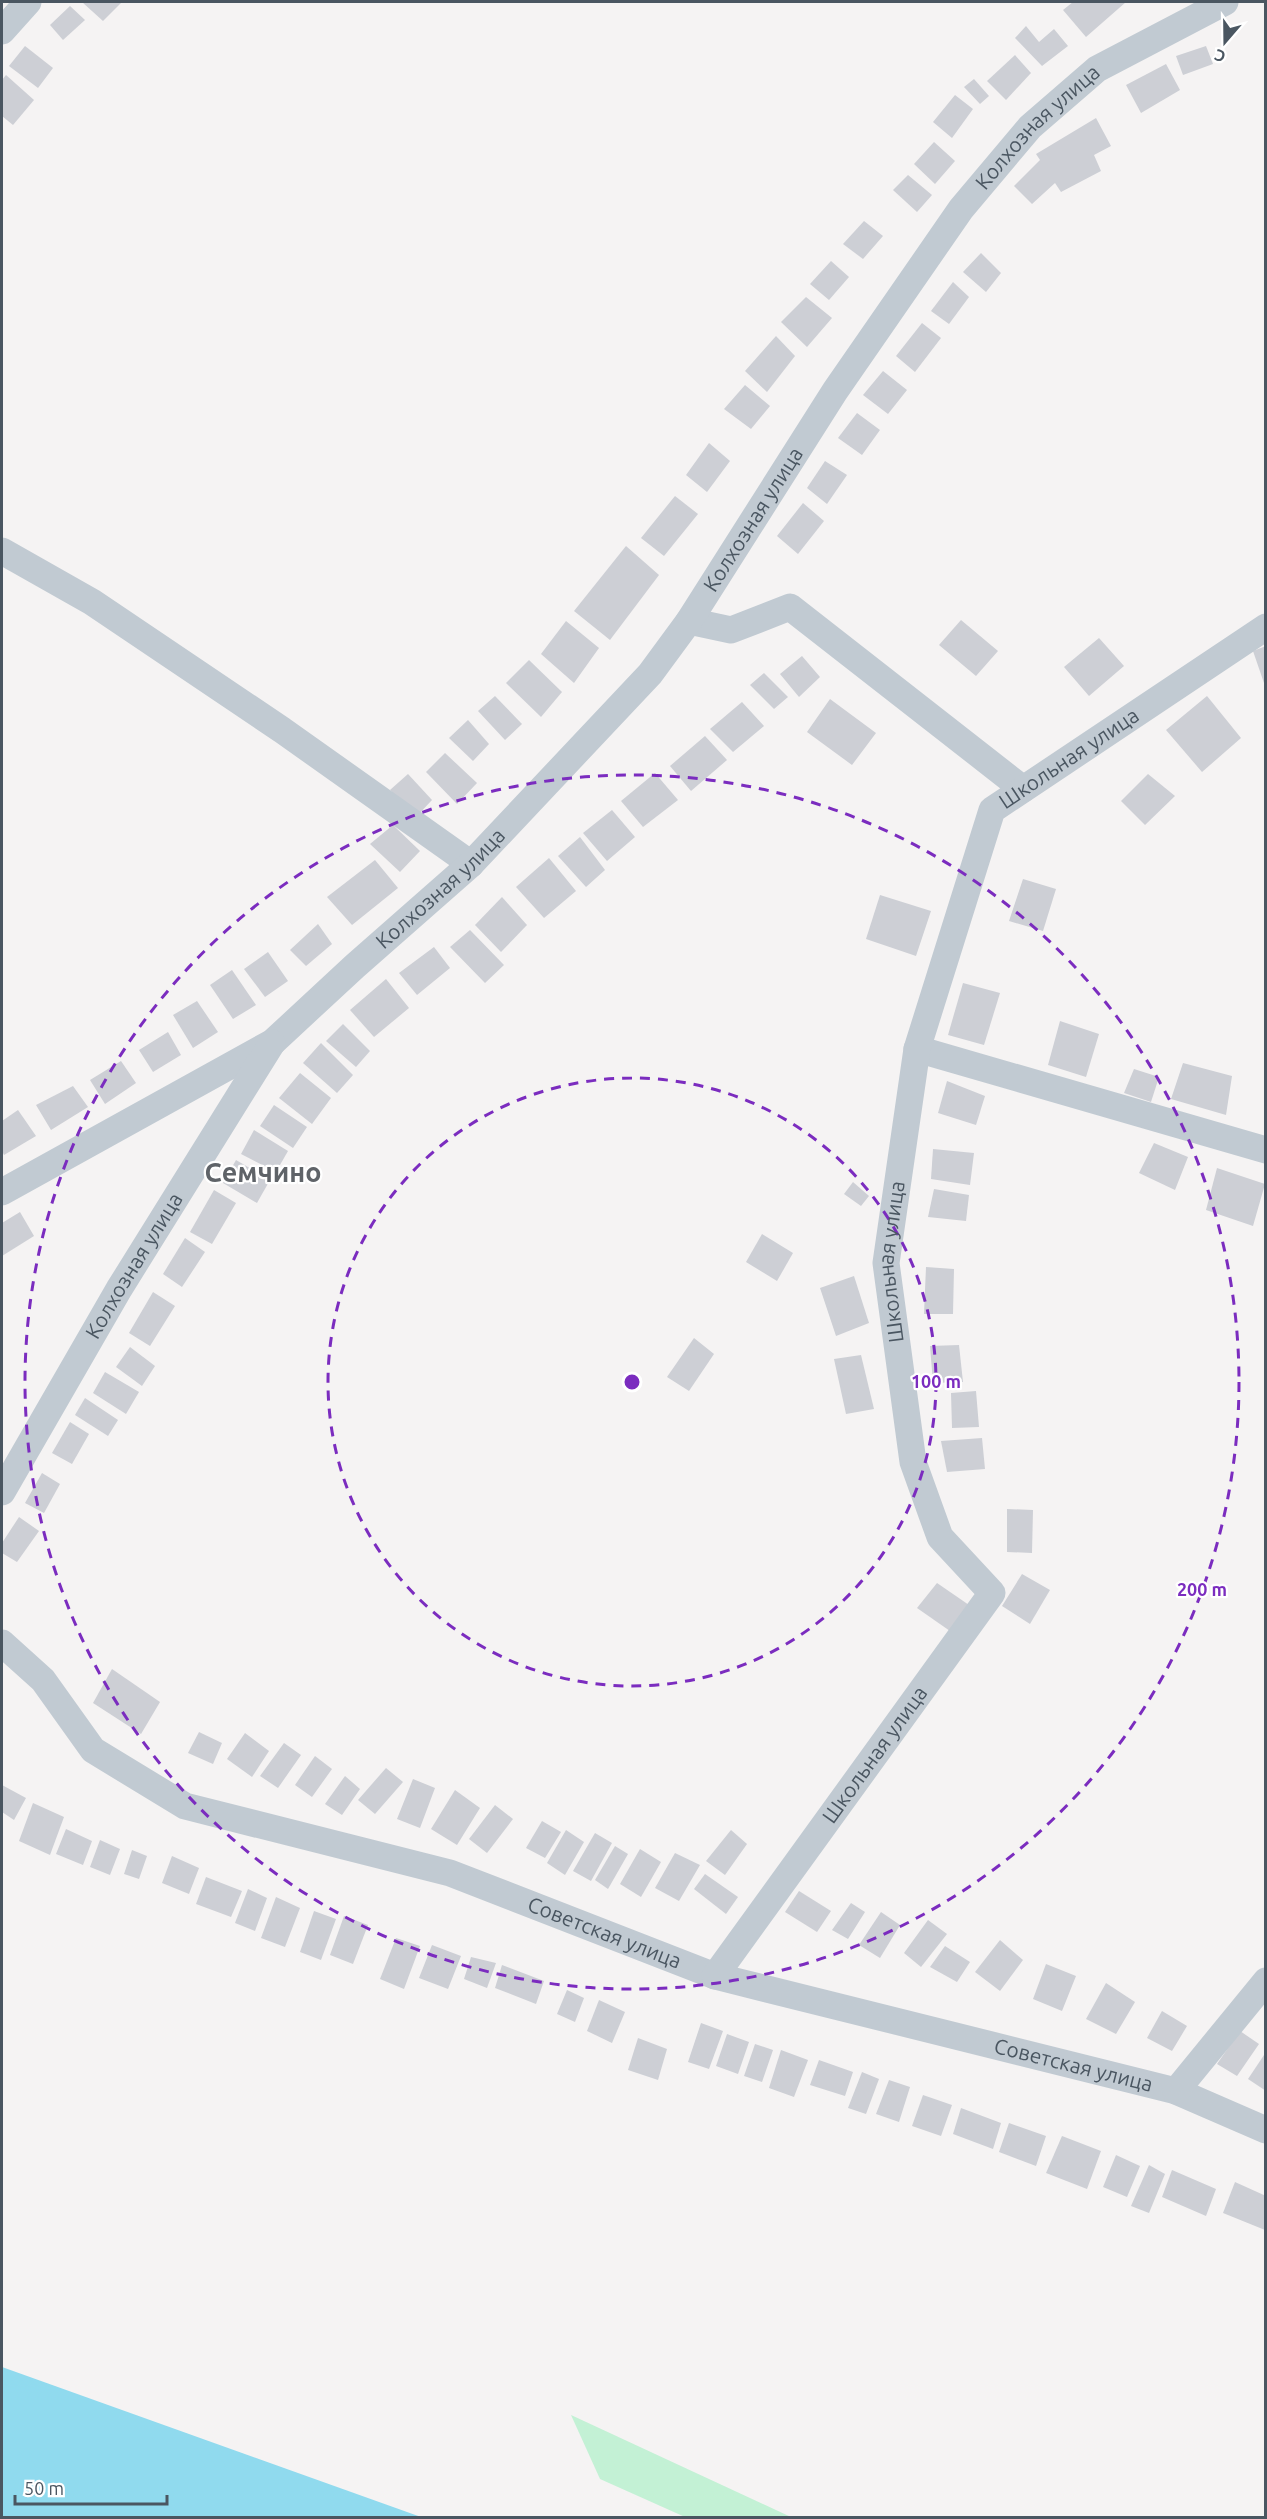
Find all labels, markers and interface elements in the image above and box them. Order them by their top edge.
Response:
north arrow [1195,12,1255,72]
text: С [1212,46,1228,66]
street label: Колхозная улица [970,59,1104,194]
street label: Колхозная улица [698,442,807,596]
street label: Школьная улица [994,702,1143,813]
street label: Колхозная улица [371,823,509,953]
district label: Семчино [205,1157,321,1187]
street label: Школьная улица [873,1179,909,1344]
street label: Колхозная улица [80,1188,187,1343]
text: 100 m [911,1371,961,1391]
centre of rings [622,1372,642,1392]
text: 200 m [1177,1579,1227,1599]
street label: Школьная улица [817,1681,932,1827]
street label: Советская улица [525,1891,685,1973]
street label: Советская улица [992,2033,1155,2096]
scale bar [15,2468,166,2506]
text: 50 m [24,2478,64,2498]

